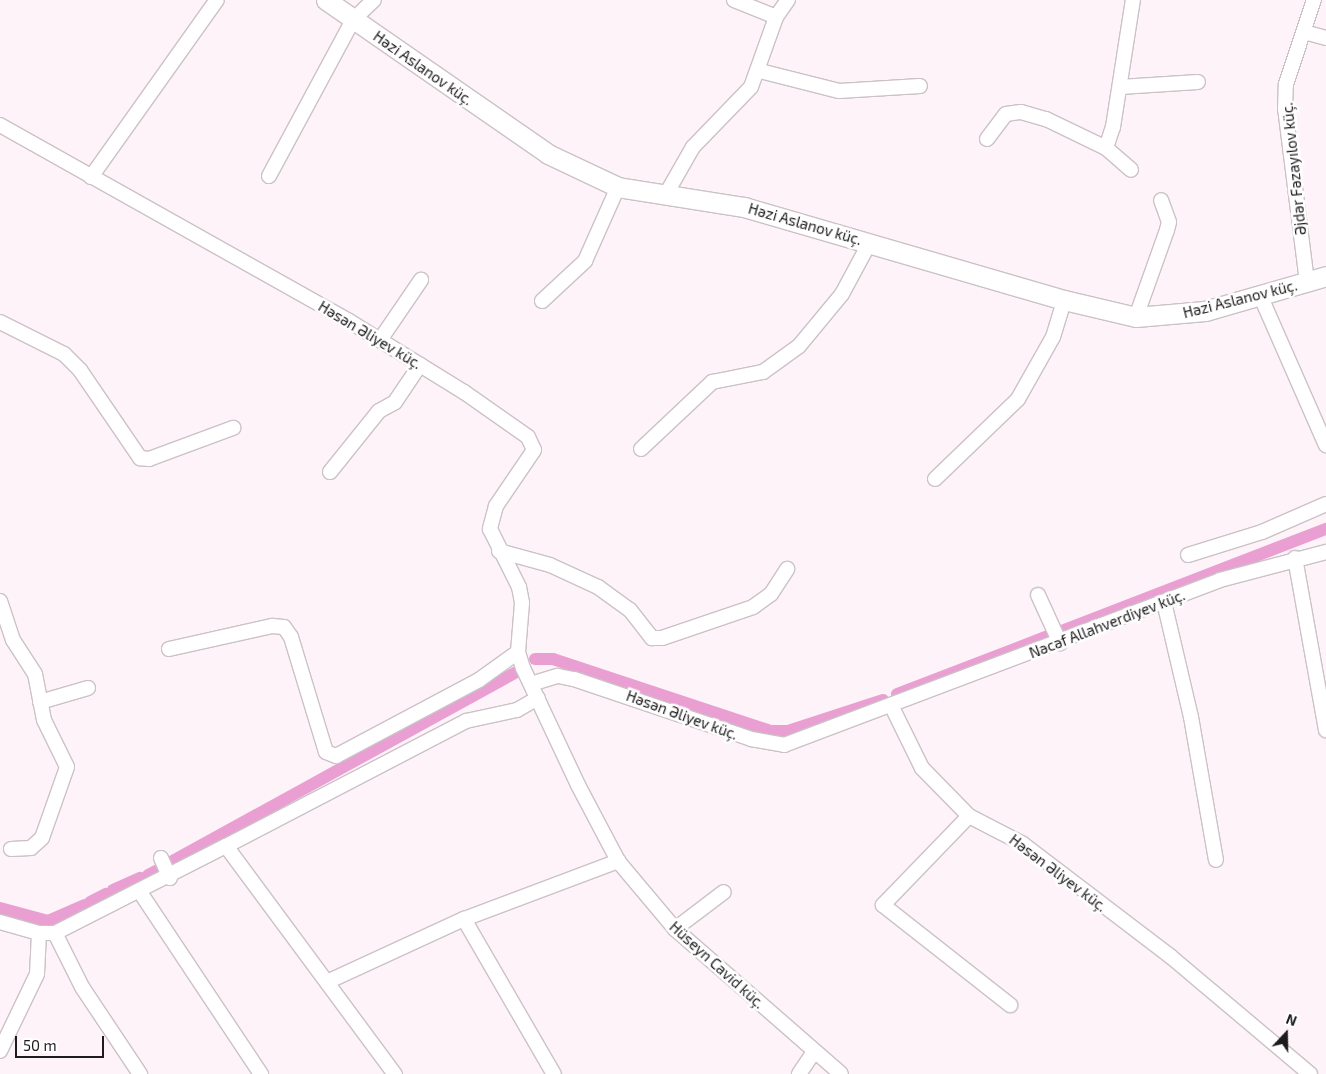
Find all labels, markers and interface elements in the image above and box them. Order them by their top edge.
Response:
street label: Həzi Aslanov küç. [370,27,476,109]
street label: Əjdər Fəzayılov küç. [1278,101,1310,237]
street label: Həzi Aslanov küç. [746,199,864,249]
street label: Həzi Aslanov küç. [1181,276,1299,322]
street label: Həsən Əliyev küç. [315,297,425,373]
street label: Nəcəf Allahverdiyev küç. [1026,586,1188,662]
street label: Həsən Əliyev küç. [624,686,740,744]
street label: Həsən Əliyev küç. [1006,830,1110,916]
street label: Hüseyn Cavid küç. [666,918,768,1012]
north arrow [1261,1009,1311,1059]
text: N [1284,1010,1299,1029]
scale bar [18,1026,106,1058]
text: 50 m [23,1036,57,1054]

